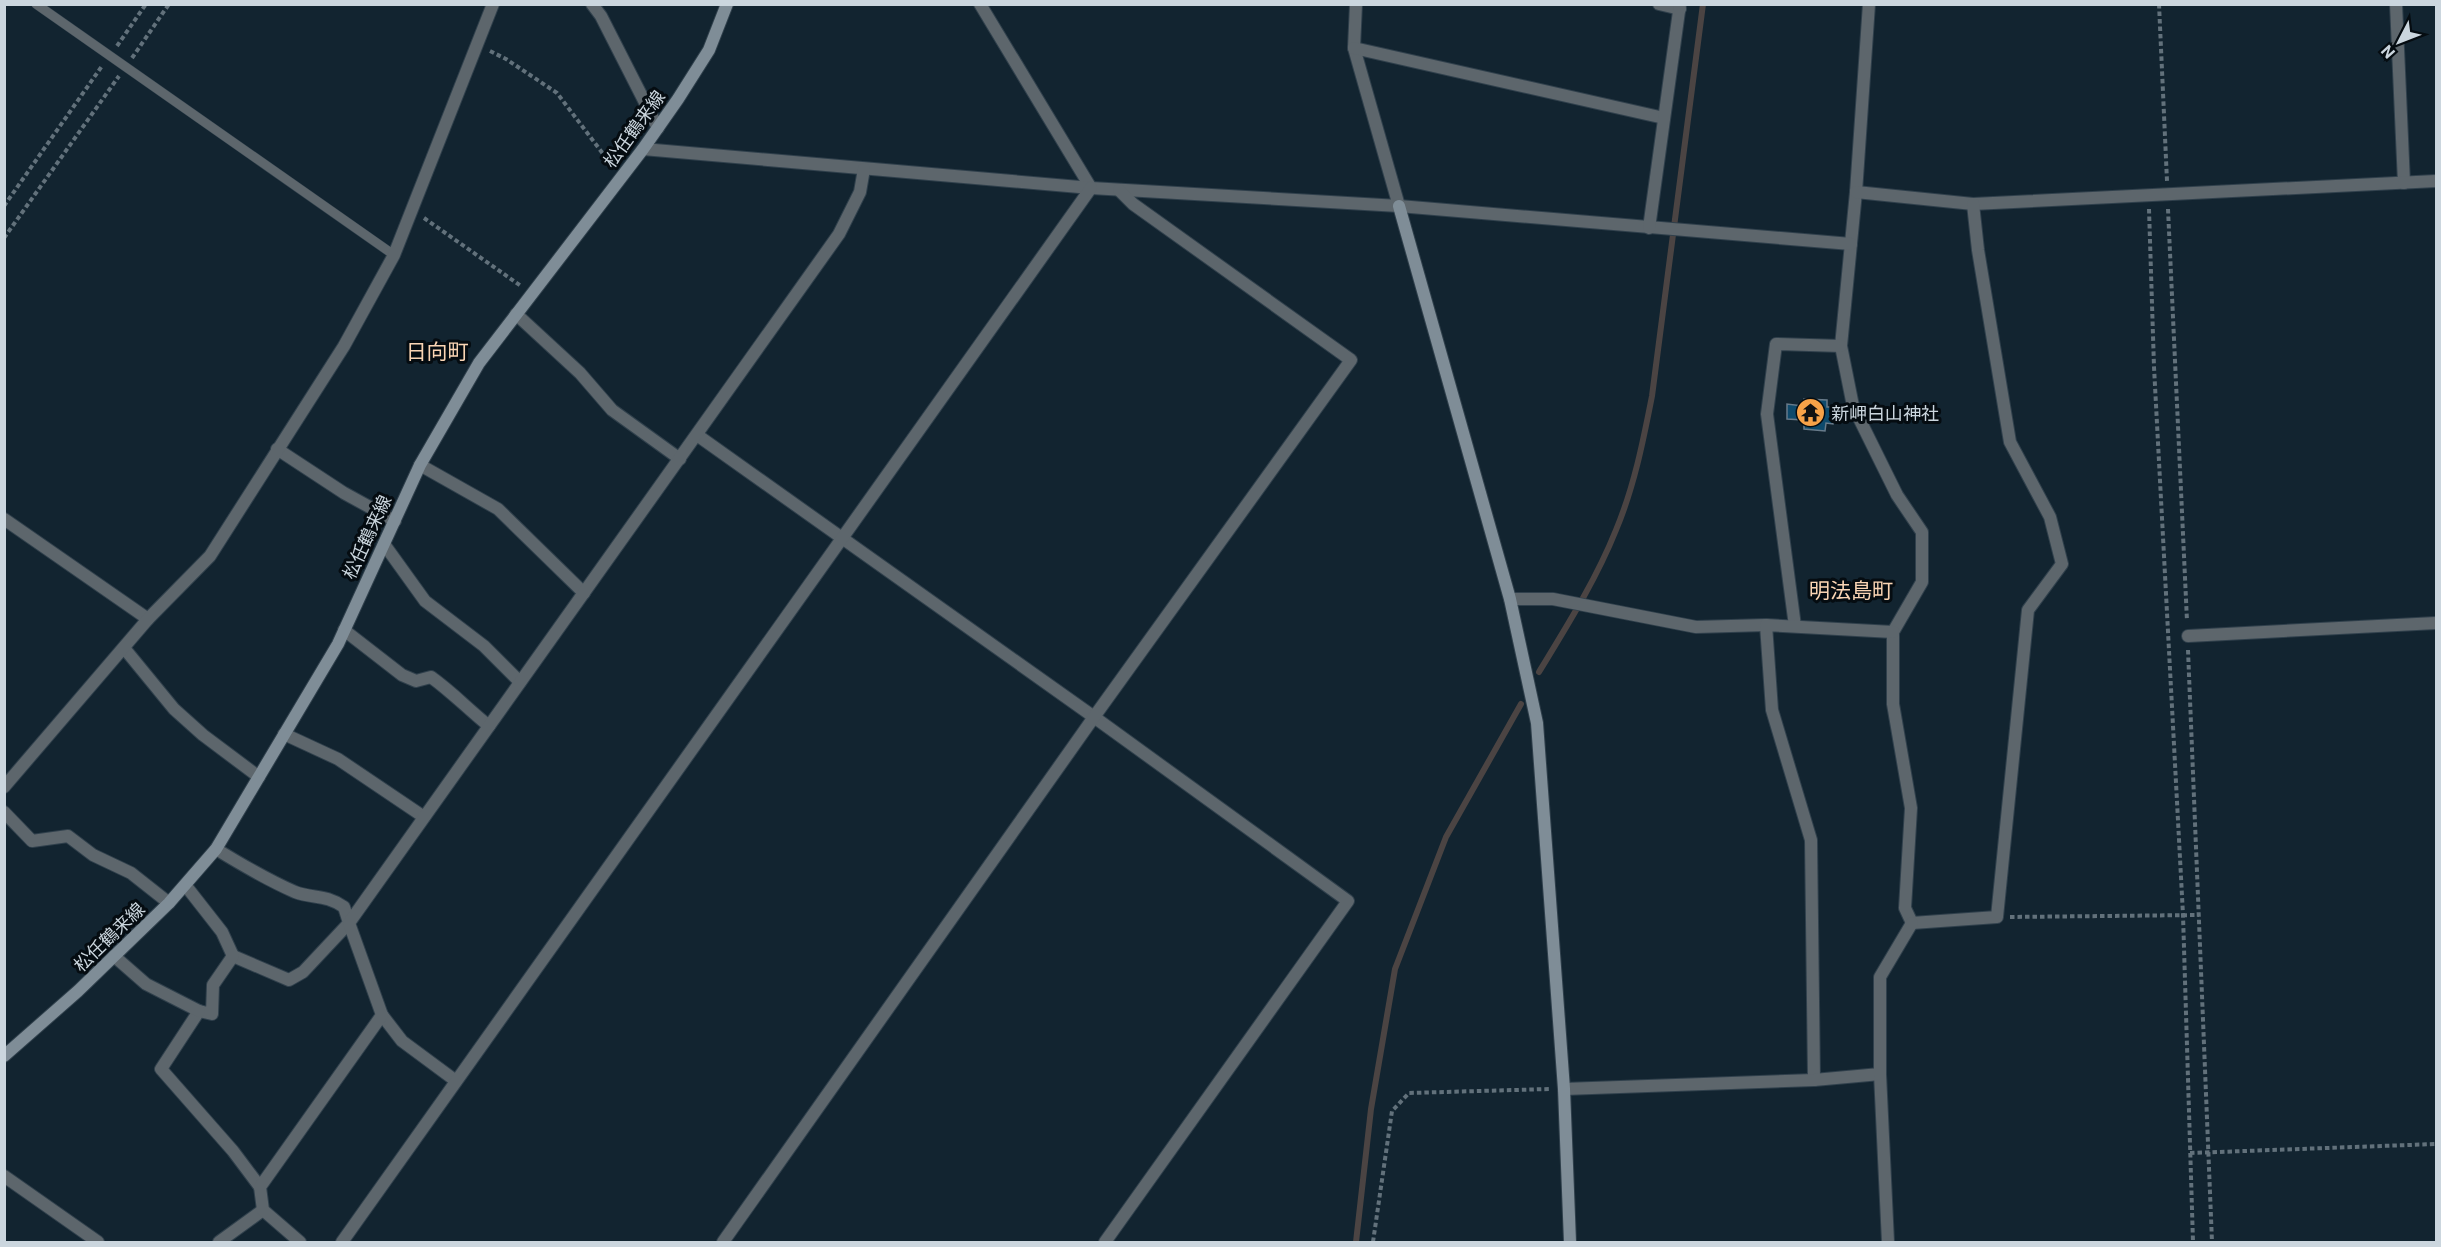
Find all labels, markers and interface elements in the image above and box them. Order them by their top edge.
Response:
north arrow [2369,12,2429,72]
text: N [2377,41,2399,62]
street label: 松任鶴来線 [599,86,669,172]
district label: 日向町 [406,340,469,364]
temple icon: 新岬白山神社 [1794,397,1826,429]
place label: 新岬白山神社 [1831,403,1939,424]
street label: 松任鶴来線 [338,492,396,582]
district label: 明法島町 [1809,579,1893,603]
street label: 松任鶴来線 [69,898,149,976]

